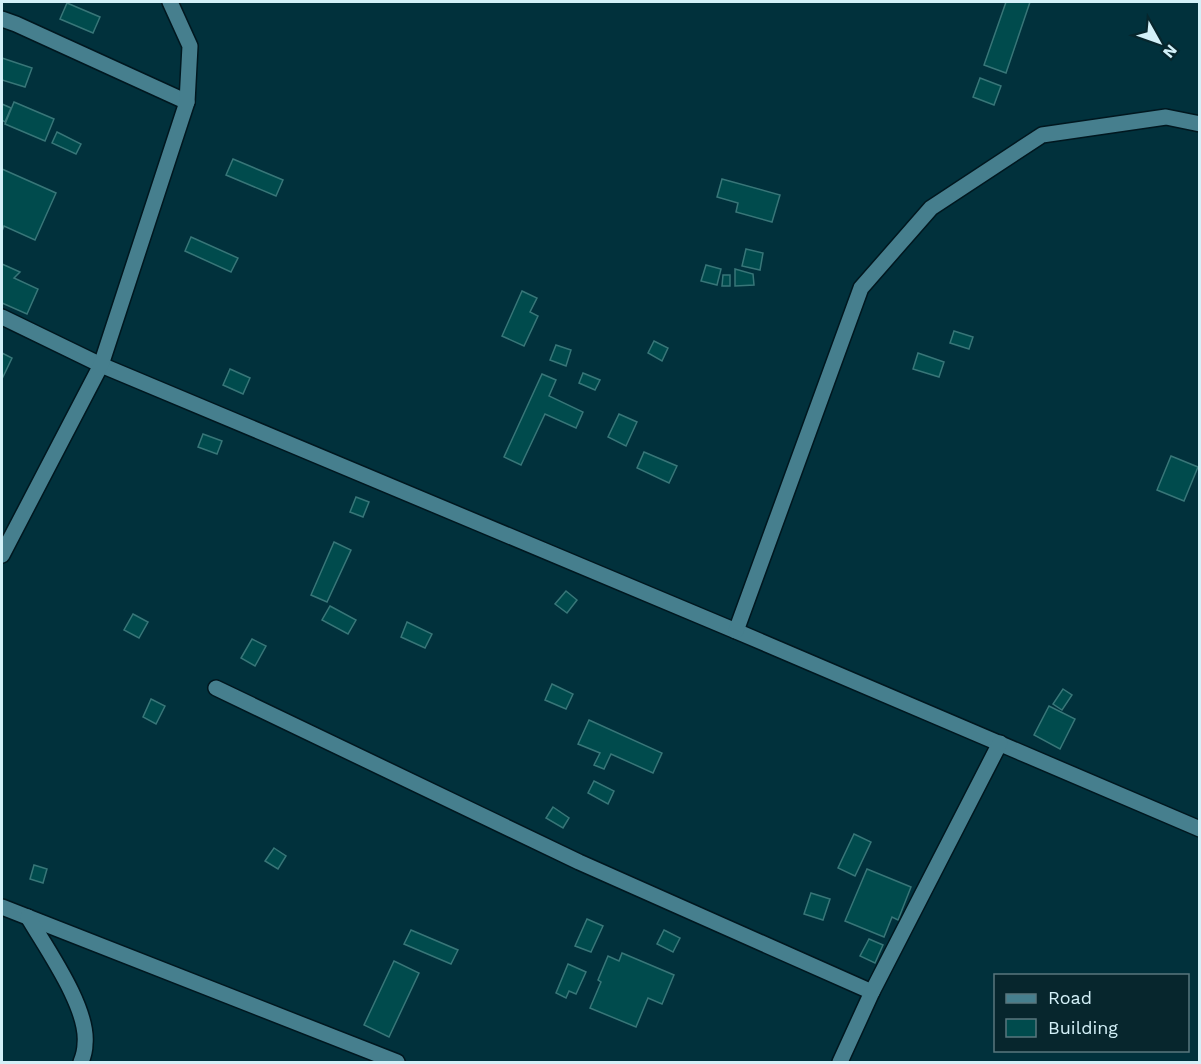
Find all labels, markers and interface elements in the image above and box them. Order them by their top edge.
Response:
north arrow [1129,12,1189,72]
text: N [1159,41,1181,62]
legend [994,974,1189,1052]
text: Road [1048,987,1092,1008]
text: Building [1048,1017,1118,1038]

